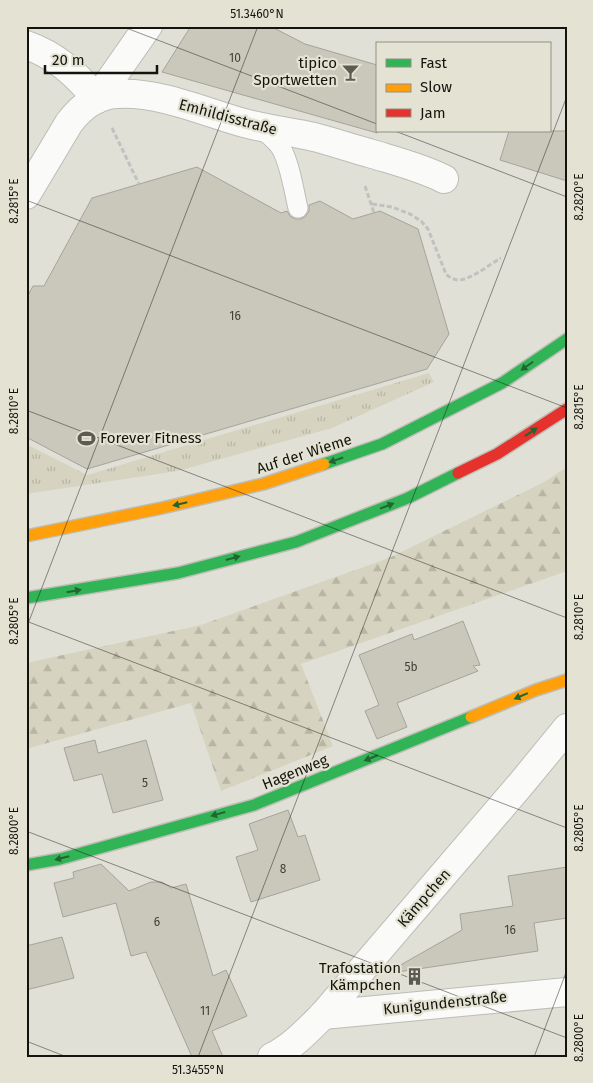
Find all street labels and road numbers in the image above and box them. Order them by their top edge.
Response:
street label: Emhildisstraße [177,95,279,139]
street label: Auf der Wieme [254,430,354,478]
street label: Hagenweg [259,751,331,793]
street label: Kämpchen [394,865,454,931]
street label: Kunigundenstraße [382,988,508,1018]

